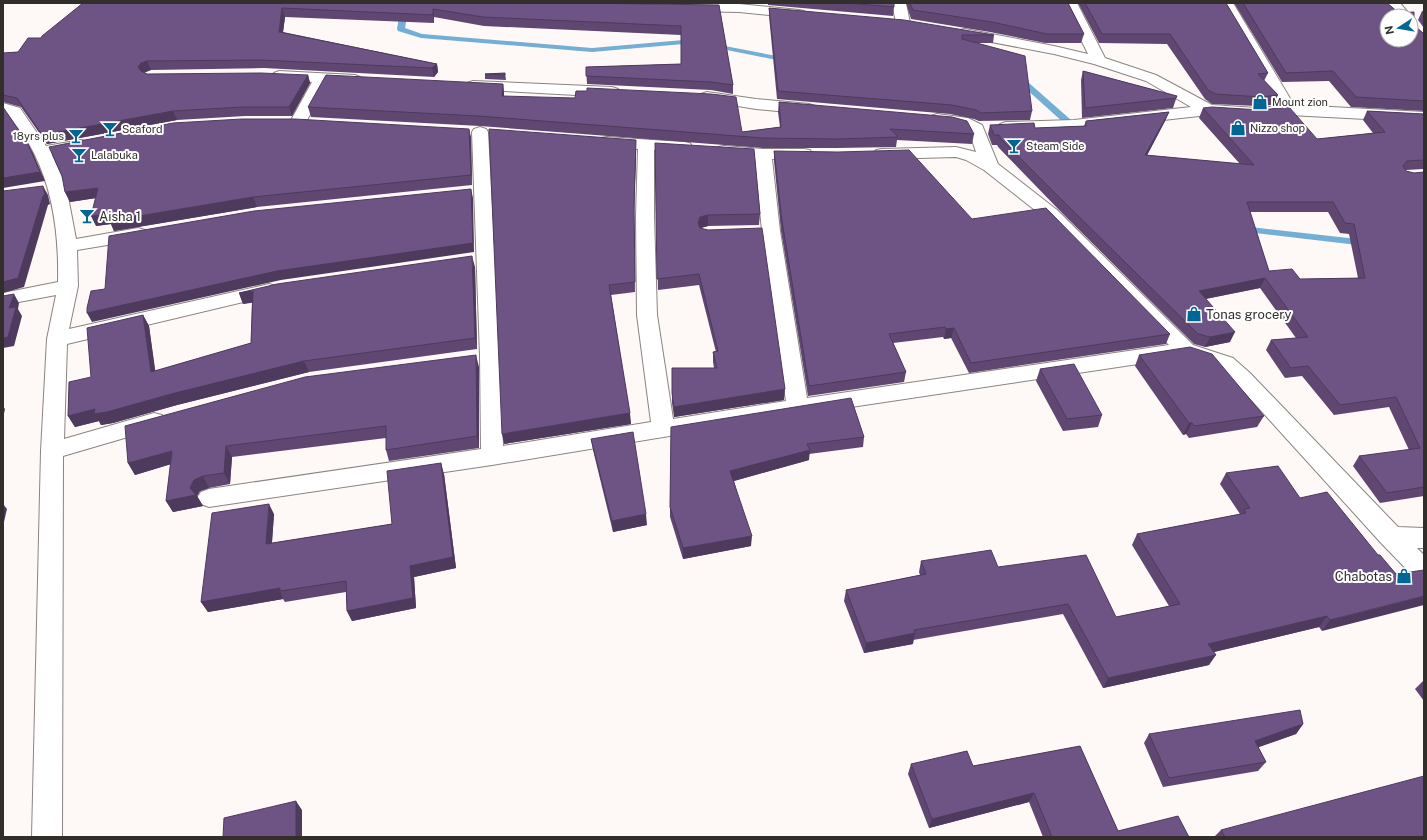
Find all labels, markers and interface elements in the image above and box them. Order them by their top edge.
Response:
north arrow [1379,8,1419,48]
text: N [1382,25,1396,36]
shop icon: Mount zion [1251,93,1269,111]
place label: Mount zion [1272,96,1328,108]
shop icon: Nizzo shop [1229,119,1247,137]
bar icon: Scaford [101,120,119,138]
place label: Nizzo shop [1250,122,1306,134]
place label: Scaford [122,123,162,135]
bar icon: 18yrs plus [67,127,85,145]
place label: 18yrs plus [12,130,64,142]
bar icon: Steam Side [1005,137,1023,155]
place label: Steam Side [1026,140,1085,152]
bar icon: Lalabuka [70,146,88,164]
place label: Lalabuka [91,149,138,161]
bar icon: Aisha 1 [78,207,96,225]
place label: Aisha 1 [99,209,141,224]
shop icon: Tonas grocery [1185,305,1203,323]
place label: Tonas grocery [1206,307,1292,322]
shop icon: Chabotas [1395,567,1413,585]
place label: Chabotas [1335,569,1392,584]

